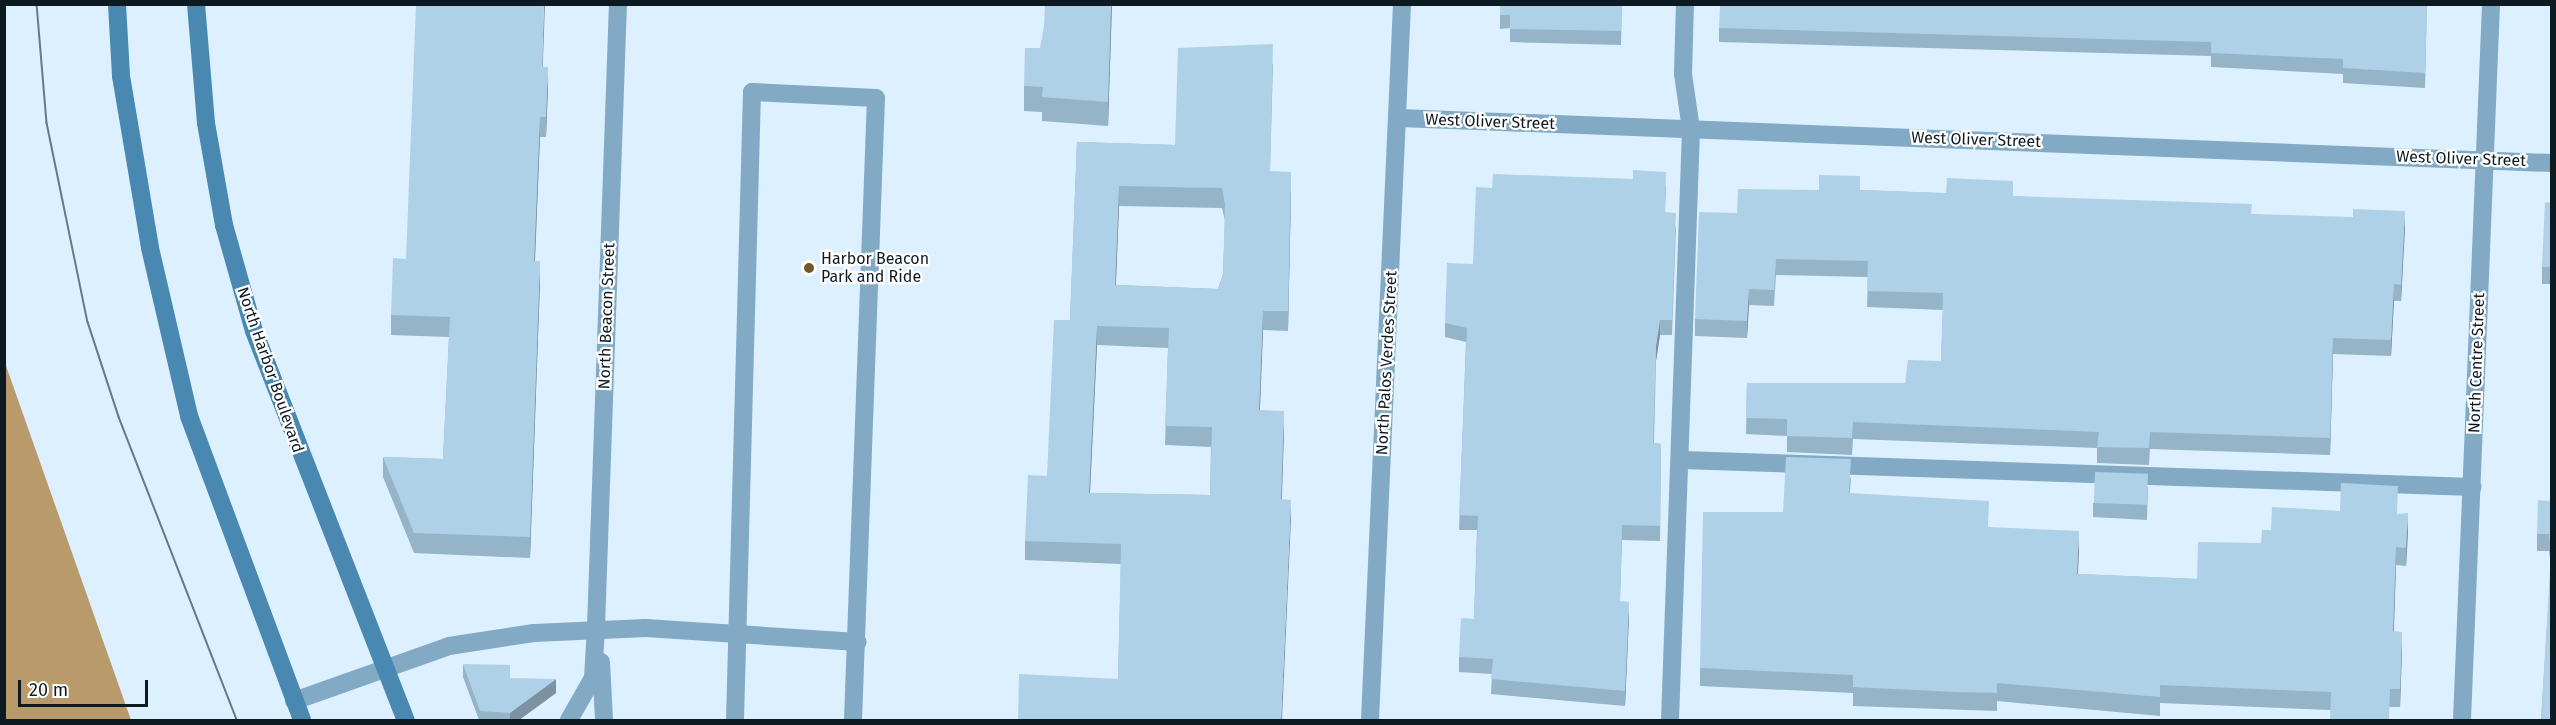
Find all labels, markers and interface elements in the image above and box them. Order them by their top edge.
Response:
street label: West Oliver Street [1425,110,1555,134]
street label: West Oliver Street [1911,128,2041,152]
street label: West Oliver Street [2396,147,2526,171]
street label: North Beacon Street [595,242,619,390]
place label: Harbor Beacon Park and Ride [821,249,929,287]
marker: Harbor Beacon Park and Ride [802,261,816,275]
street label: North Palos Verdes Street [1373,270,1401,456]
street label: North Harbor Boulevard [233,285,307,455]
street label: North Centre Street [2465,292,2489,434]
scale bar [21,668,152,706]
text: 20 m [29,679,68,701]

